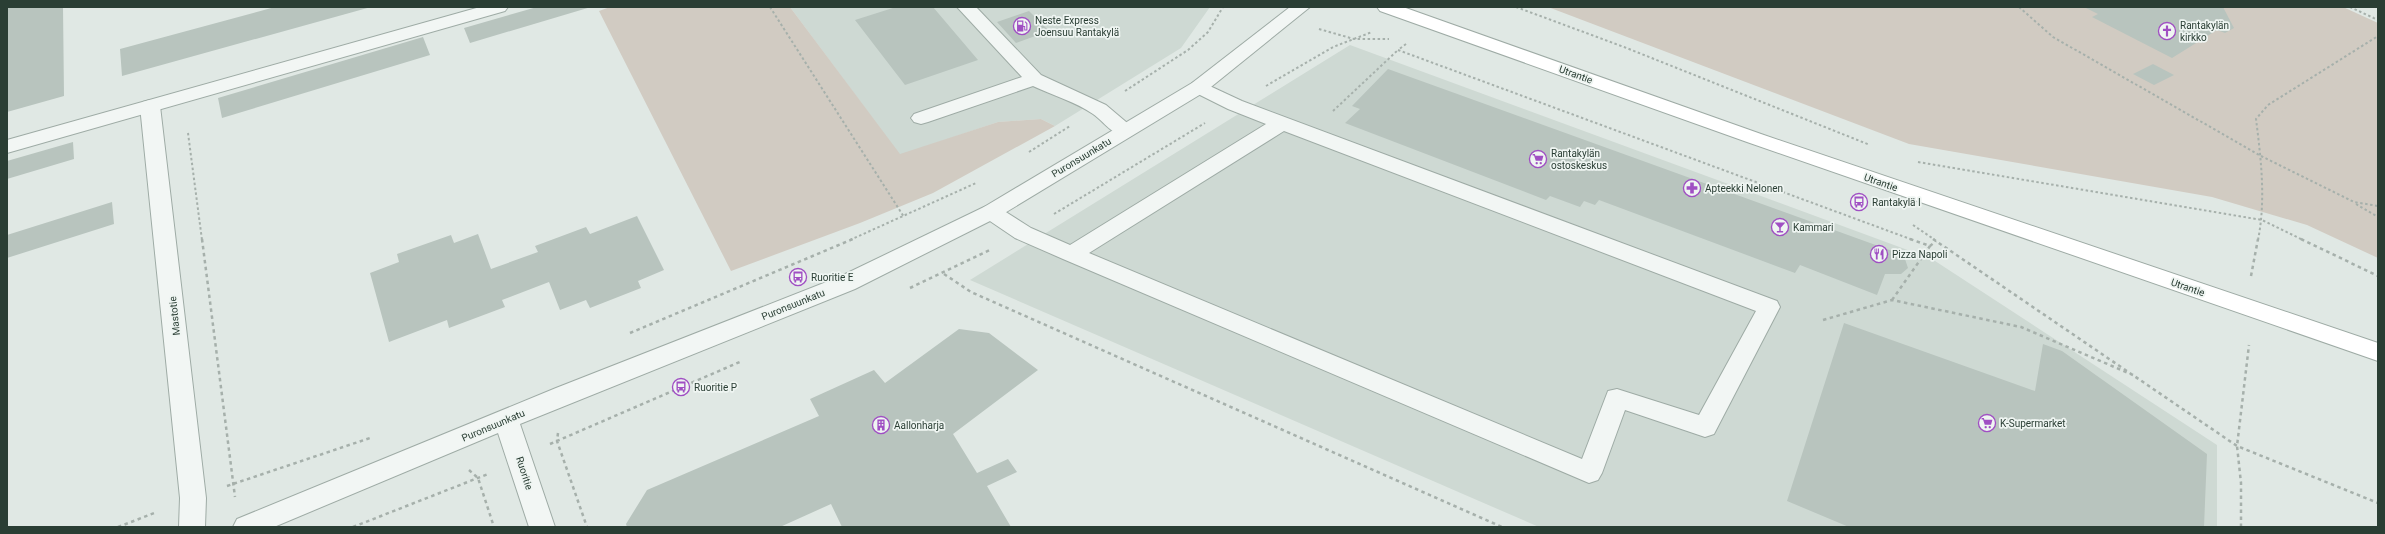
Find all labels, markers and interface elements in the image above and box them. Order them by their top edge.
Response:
place label: Neste Express Joensuu Rantakylä [1035,15,1119,38]
fuel station icon: Neste Express Joensuu Rantakylä [1012,16,1032,36]
place label: Rantakylän kirkko [2180,20,2229,43]
church icon: Rantakylän kirkko [2157,21,2177,41]
street label: Utrantie [1558,63,1594,86]
street label: Puronsuunkatu [1050,135,1113,179]
place label: Rantakylän ostoskeskus [1551,148,1607,171]
supermarket icon: Rantakylän ostoskeskus [1528,149,1548,169]
street label: Utrantie [1863,172,1899,193]
pharmacy icon: Apteekki Nelonen [1682,178,1702,198]
place label: Apteekki Nelonen [1705,183,1783,194]
bus stop icon: Rantakylä I [1849,192,1869,212]
place label: Rantakylä I [1872,197,1921,208]
bar icon: Kammari [1770,217,1790,237]
place label: Kammari [1793,222,1834,233]
restaurant icon: Pizza Napoli [1869,244,1889,264]
place label: Pizza Napoli [1892,249,1947,260]
bus stop icon: Ruoritie E [788,267,808,287]
place label: Ruoritie E [811,272,854,283]
street label: Utrantie [2170,277,2206,298]
street label: Puronsuunkatu [760,287,826,322]
street label: Mastotie [167,296,182,336]
bus stop icon: Ruoritie P [671,377,691,397]
place label: Ruoritie P [694,382,737,393]
street label: Puronsuunkatu [460,407,526,444]
supermarket icon: K-Supermarket [1977,413,1997,433]
building icon: Aallonharja [871,415,891,435]
place label: K-Supermarket [2000,418,2066,429]
place label: Aallonharja [894,420,944,431]
street label: Ruoritie [514,455,535,491]

